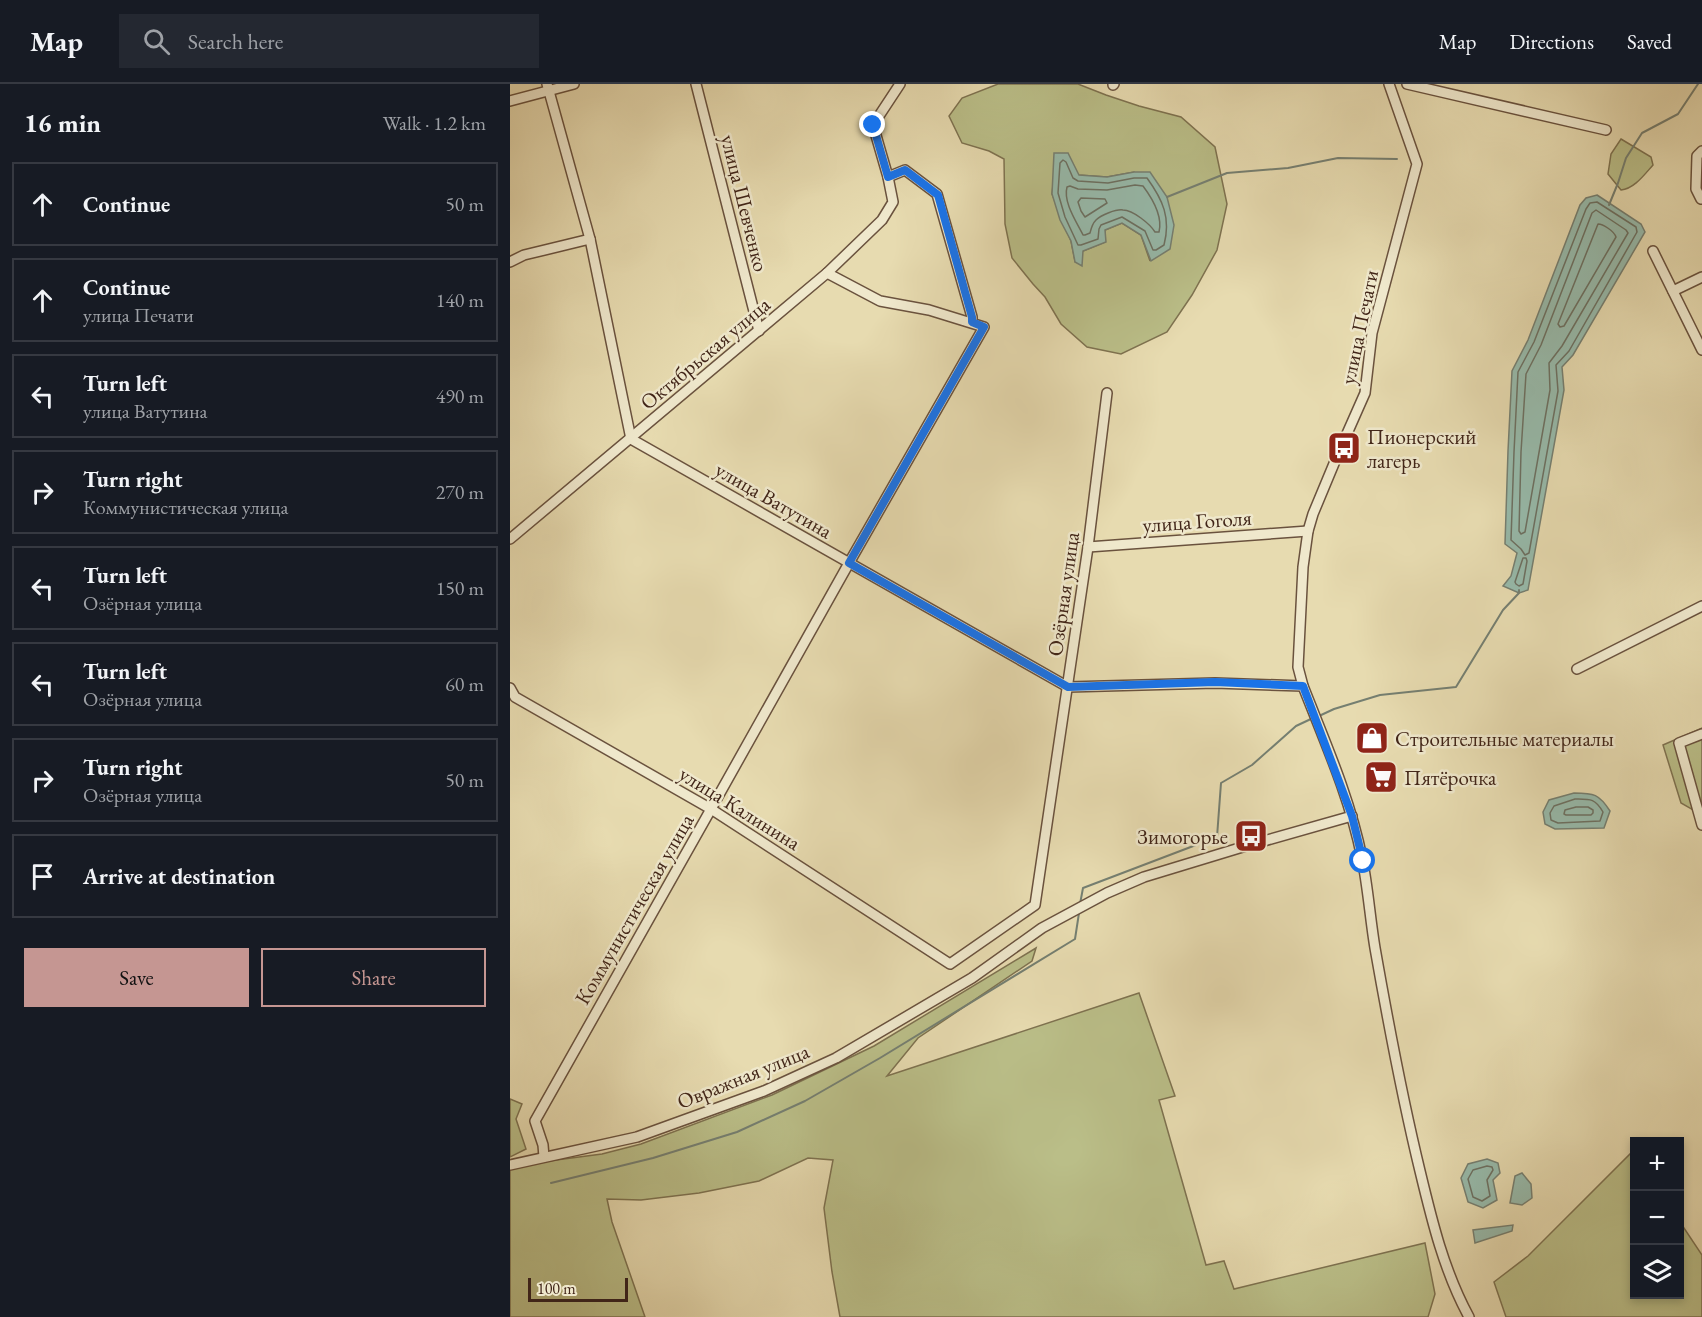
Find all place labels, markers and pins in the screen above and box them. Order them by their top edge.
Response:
place label: Пионерский лагерь [1367,423,1476,474]
bus stop icon: Пионерский лагерь [1326,430,1362,466]
shop icon: Строительные материалы [1354,720,1390,756]
place label: Строительные материалы [1395,725,1614,752]
supermarket icon: Пятёрочка [1363,759,1399,795]
place label: Пятёрочка [1404,764,1497,791]
bus stop icon: Зимогорье [1233,818,1269,854]
place label: Зимогорье [1137,823,1228,850]

